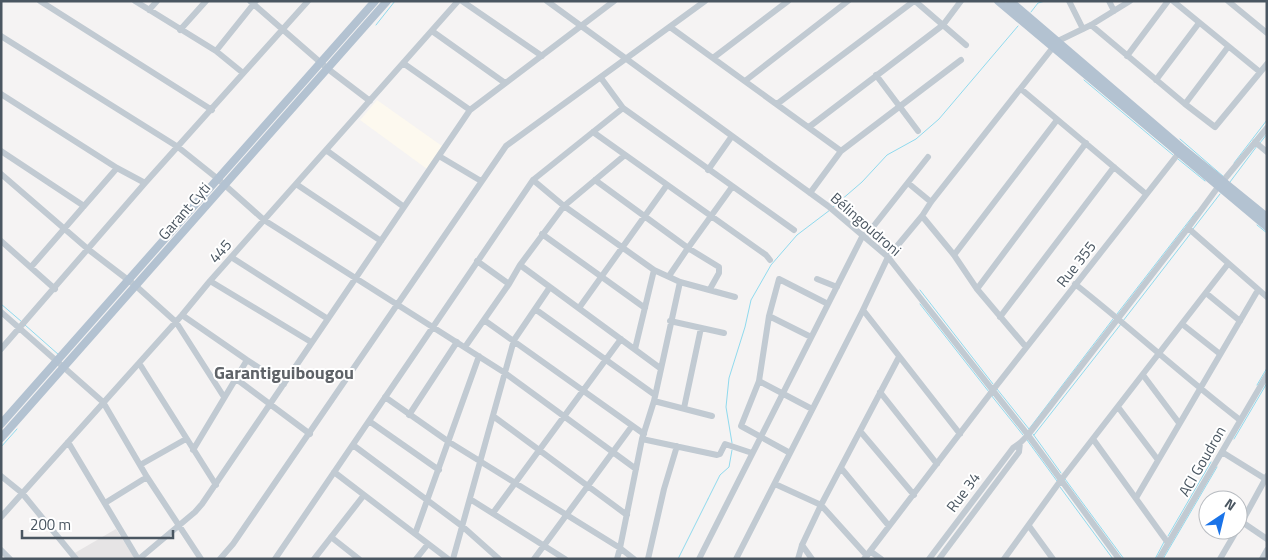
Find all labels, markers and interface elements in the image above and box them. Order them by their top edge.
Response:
street label: Garant Cyti [152,177,216,245]
street label: Bélingoudroni [825,187,907,261]
street label: 445 [203,234,237,268]
street label: Rue 355 [1051,236,1101,292]
district label: Garantiguibougou [214,359,354,386]
street label: ACI Goudron [1173,421,1231,501]
street label: Rue 34 [940,467,986,517]
north arrow [1198,490,1248,540]
text: N [1221,493,1241,515]
scale bar [22,508,174,540]
text: 200 m [30,513,71,536]

